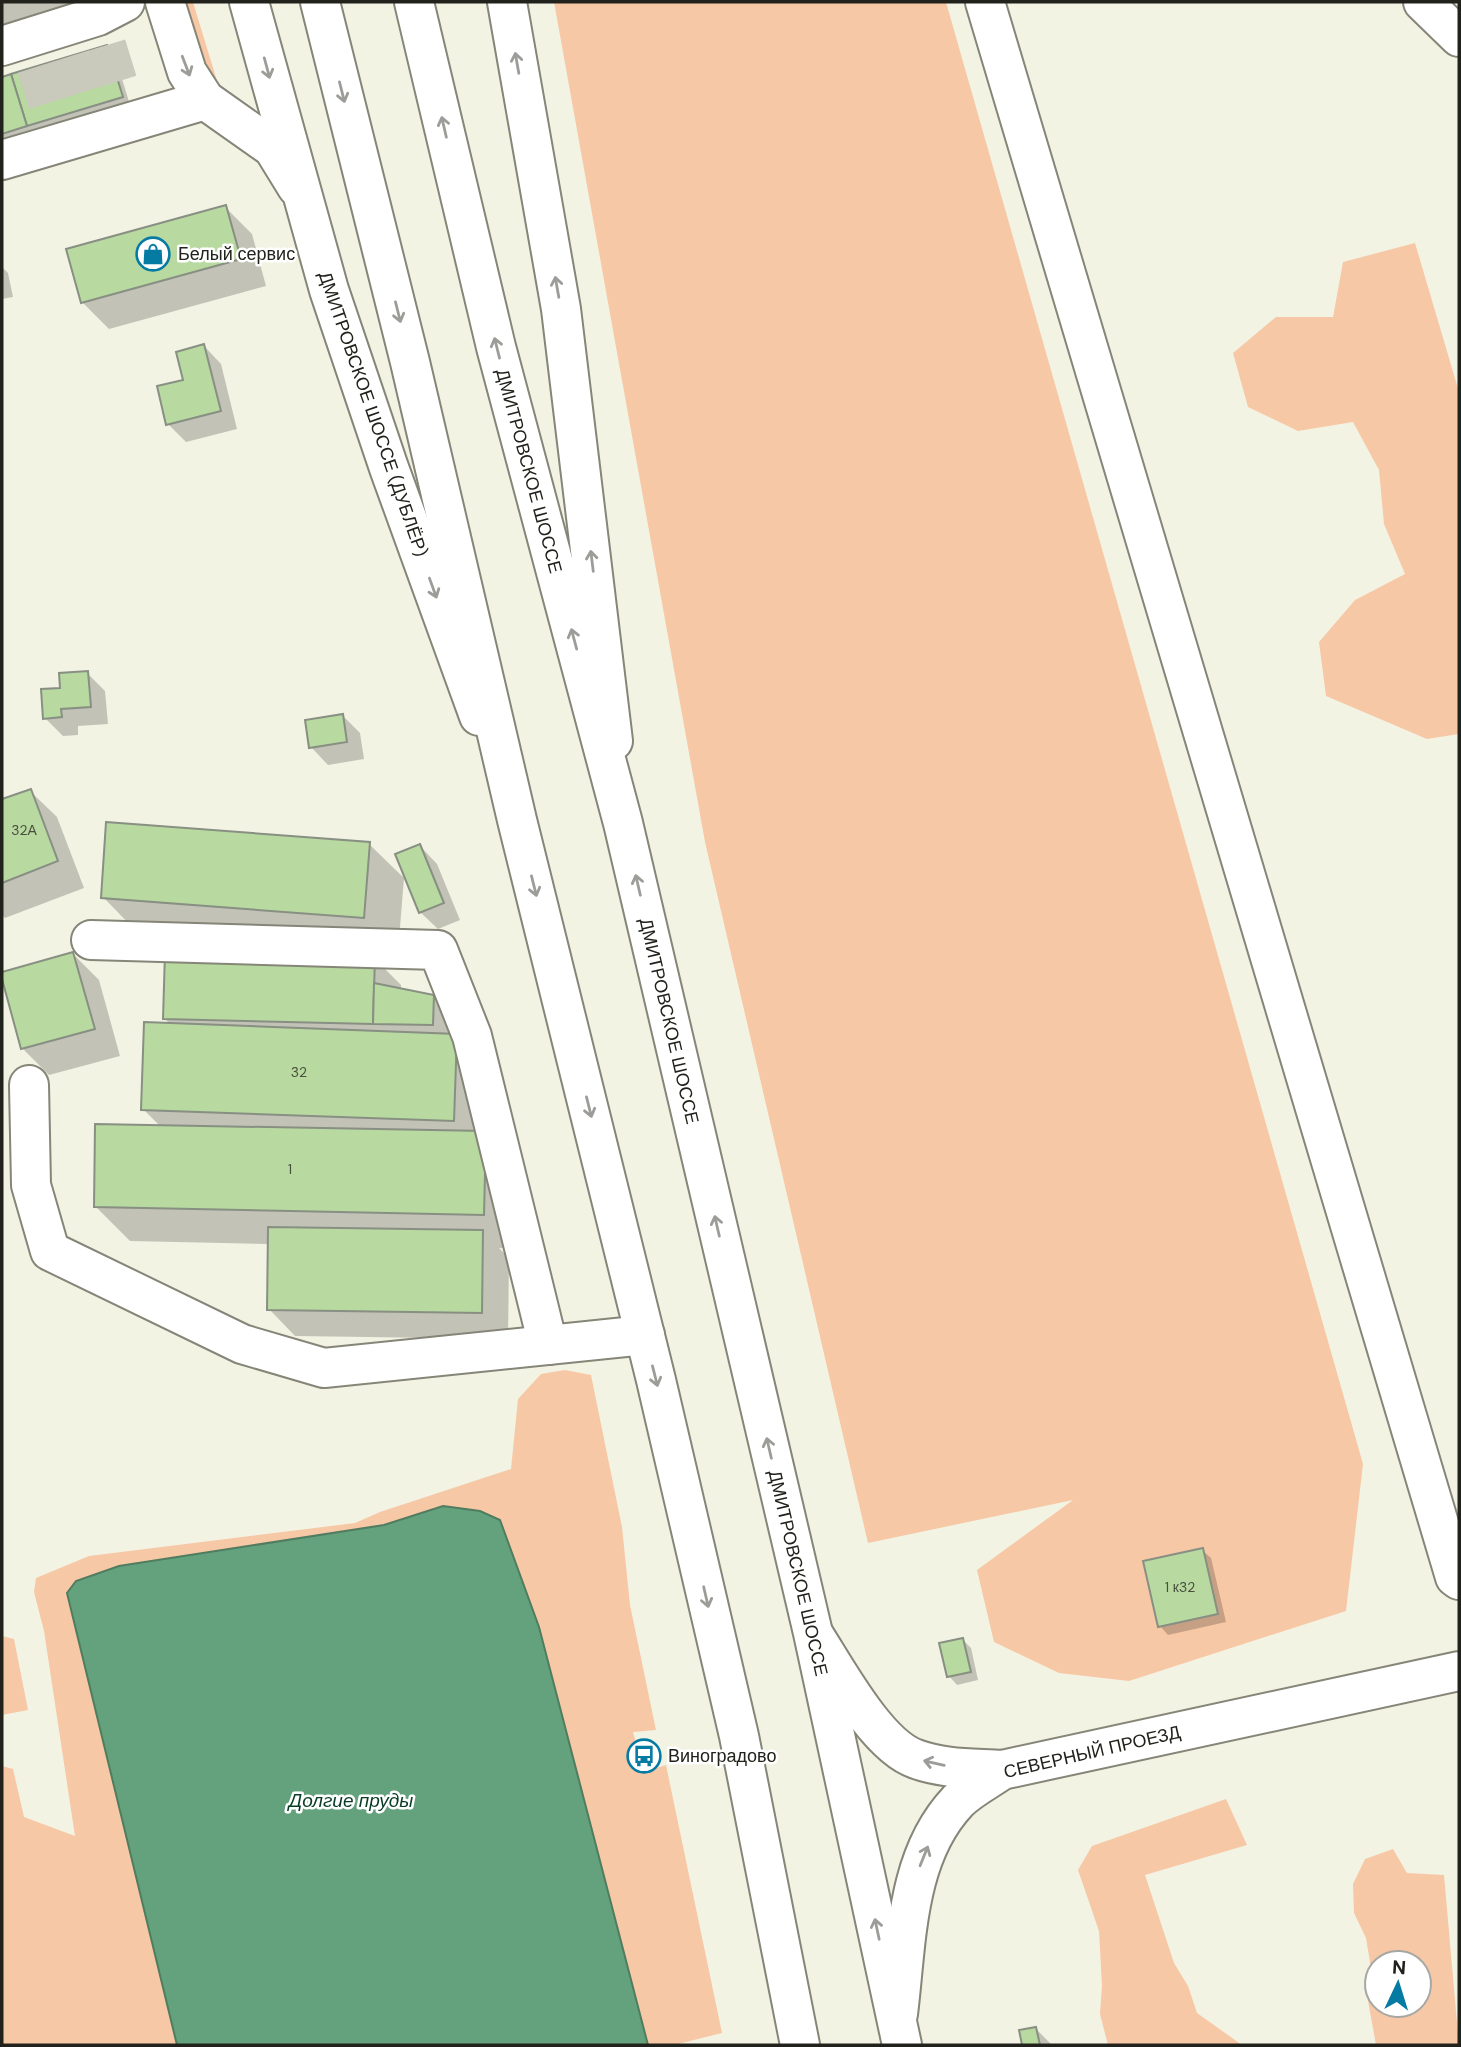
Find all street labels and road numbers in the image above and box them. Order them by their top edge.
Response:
street label: ДМИТРОВСКОЕ ШОССЕ (ДУБЛЁР) [313,268,433,560]
street label: ДМИТРОВСКОЕ ШОССЕ [490,366,568,576]
street label: ДМИТРОВСКОЕ ШОССЕ [634,916,704,1126]
street label: ДМИТРОВСКОЕ ШОССЕ [763,1468,833,1678]
street label: СЕВЕРНЫЙ ПРОЕЗД [1001,1720,1183,1784]

